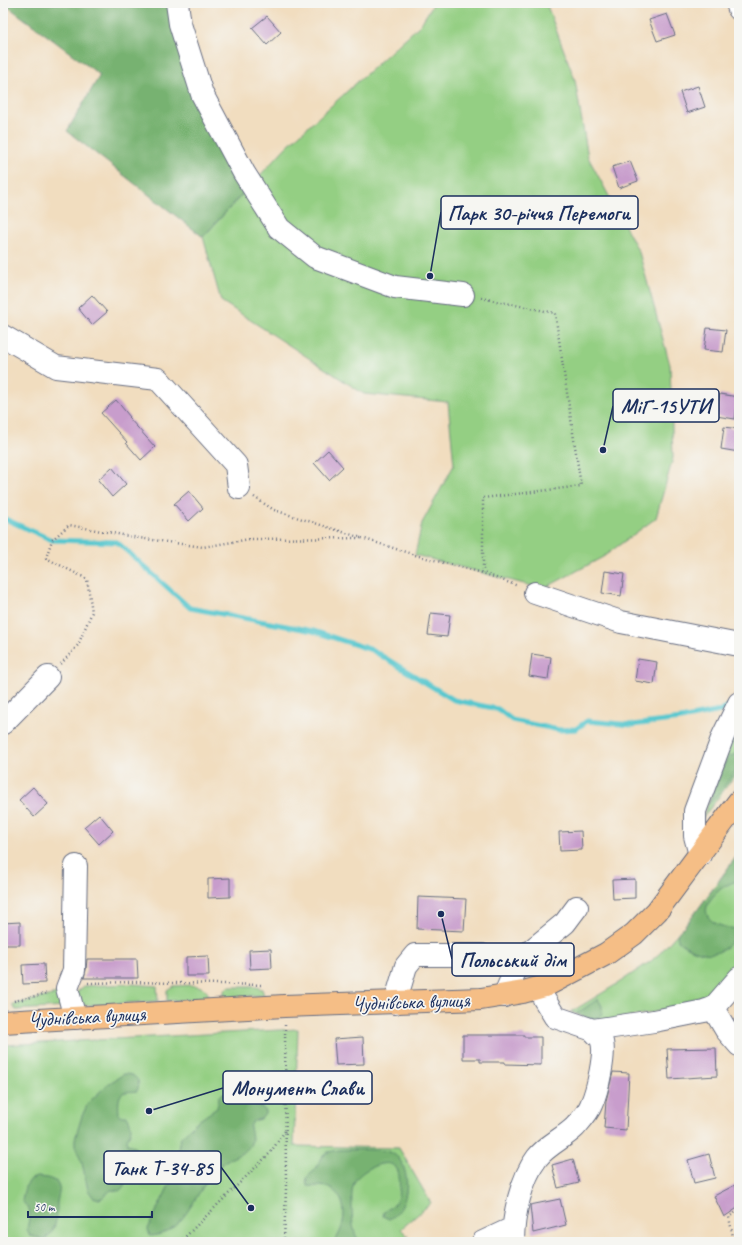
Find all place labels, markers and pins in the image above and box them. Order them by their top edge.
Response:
callout: Парк 30-річчя Перемоги [441,196,638,229]
callout: МіГ-15УТИ [613,389,719,422]
callout: Польський дім [452,943,574,976]
callout: Монумент Слави [223,1071,372,1104]
callout: Танк Т-34-85 [104,1151,221,1184]

